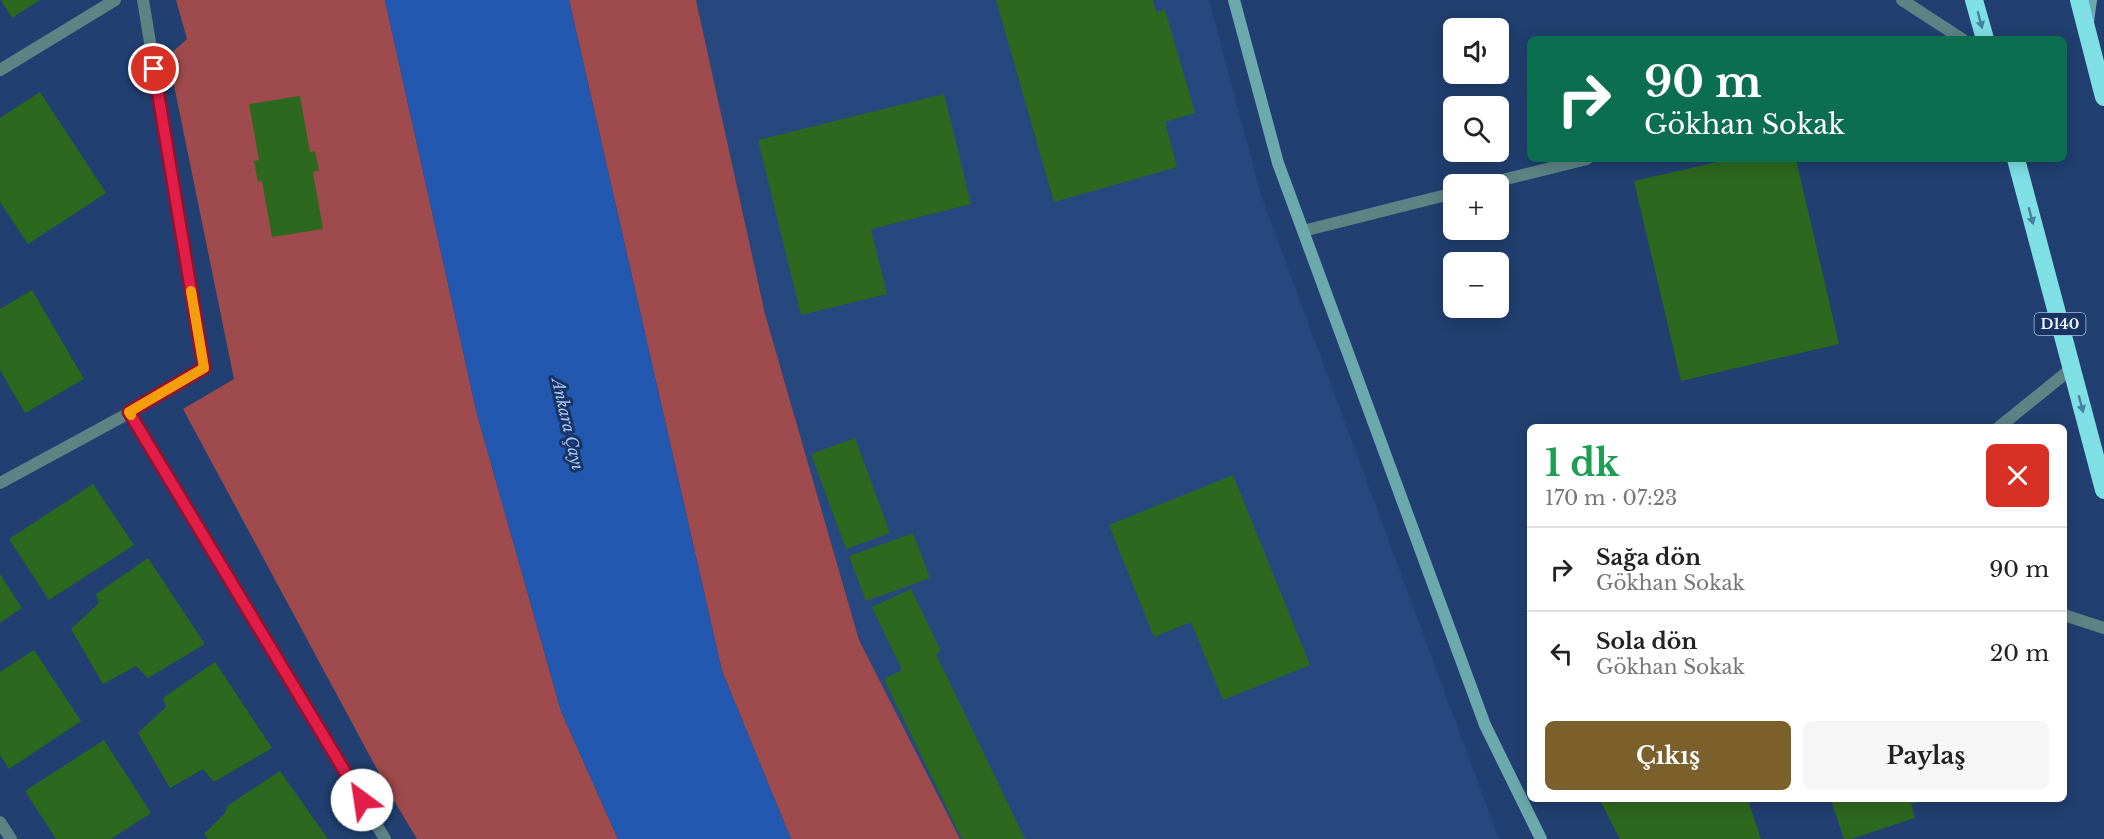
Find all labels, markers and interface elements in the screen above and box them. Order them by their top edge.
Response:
one-way arrow [1975,10,1985,29]
map controls [1443,18,1509,318]
button: sound [1443,18,1509,84]
pin [128,43,179,94]
icon: arrive [137,52,170,85]
text: 90 m [1644,56,1762,108]
icon: right [1545,60,1623,138]
button: search [1443,96,1509,162]
text: Gökhan Sokak [1644,108,1845,141]
button: + [1443,174,1509,240]
one-way arrow [2027,206,2037,225]
button: − [1443,252,1509,318]
road number: D140 [2034,313,2086,335]
water label: Ankara Çayı [547,374,588,472]
one-way arrow [2077,395,2086,413]
text: 1 dk [1545,441,1619,486]
button: close [1986,444,2049,507]
text: 170 m · 07:23 [1545,486,1677,510]
text: Sağa dön [1596,544,1701,571]
icon: right [1545,553,1578,586]
text: 90 m [1989,556,2049,583]
text: Gökhan Sokak [1596,571,1745,595]
text: Sola dön [1596,628,1697,655]
icon: left [1545,637,1578,670]
text: 20 m [1990,640,2049,667]
text: Gökhan Sokak [1596,655,1745,679]
button: Çıkış [1545,721,1791,790]
button: Paylaş [1803,721,2049,790]
position arrow [330,768,394,832]

